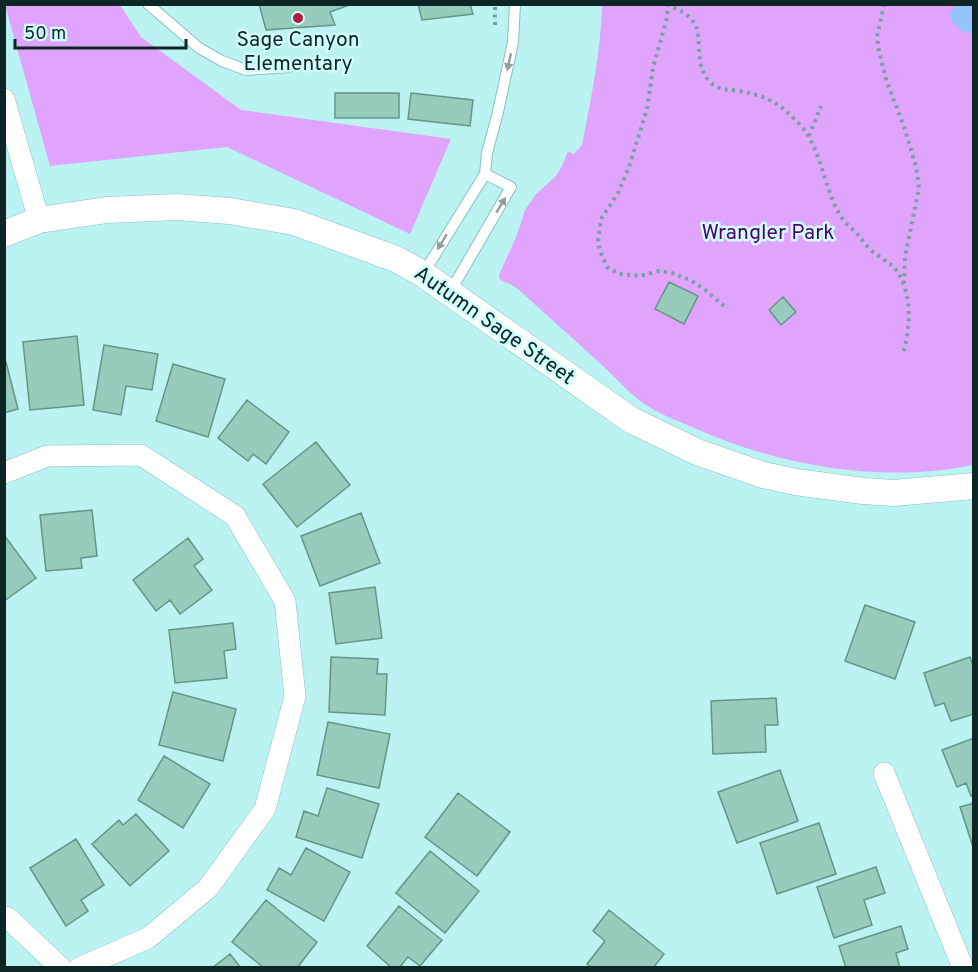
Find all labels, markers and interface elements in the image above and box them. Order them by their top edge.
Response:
marker: Sage Canyon Elementary [291,11,305,25]
scale bar [15,12,186,50]
text: 50 m [24,23,66,46]
place label: Sage Canyon Elementary [236,27,360,78]
one-way arrow [504,53,513,72]
one-way arrow [495,197,506,213]
park label: Wrangler Park [701,220,835,247]
one-way arrow [437,234,448,250]
street label: Autumn Sage Street [408,260,580,392]

